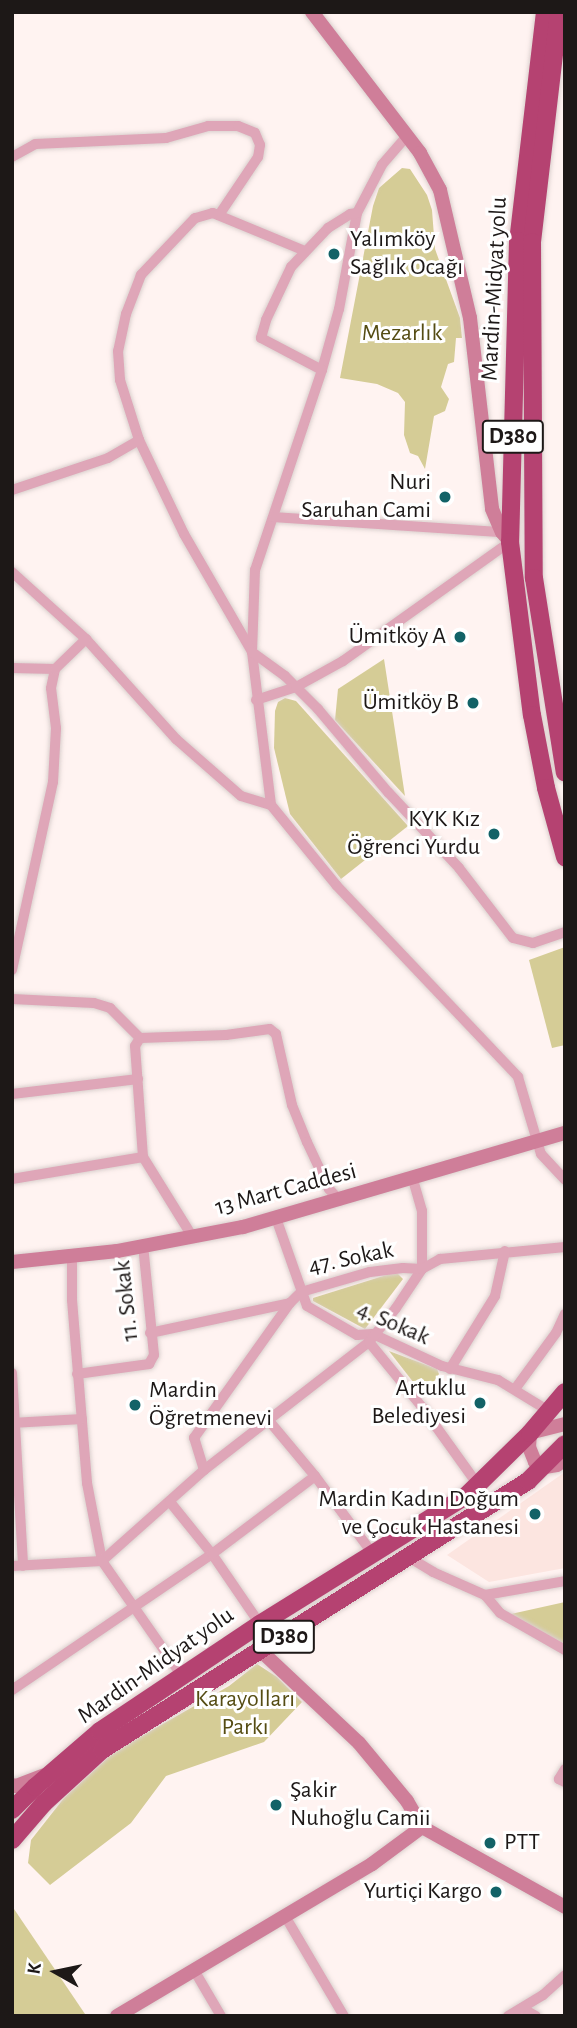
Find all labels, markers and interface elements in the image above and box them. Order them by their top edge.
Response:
street label: Mardin-Midyat yolu [476,196,514,382]
place label: Yalımköy Sağlık Ocağı [350,226,463,282]
marker: Yalımköy Sağlık Ocağı [324,244,344,264]
park label: Mezarlık [362,320,442,348]
road number: D380 [482,418,544,457]
place label: Nuri Saruhan Cami [301,469,431,525]
marker: Nuri Saruhan Cami [437,489,453,505]
place label: Ümitköy A [349,623,446,651]
marker: Ümitköy A [452,629,468,645]
place label: Ümitköy B [363,689,459,717]
marker: Ümitköy B [465,695,481,711]
place label: KYK Kız Öğrenci Yurdu [347,806,480,862]
marker: KYK Kız Öğrenci Yurdu [486,826,502,842]
street label: 13 Mart Caddesi [212,1157,360,1223]
street label: 47. Sokak [306,1236,396,1282]
street label: 11. Sokak [108,1259,146,1343]
street label: 4. Sokak [352,1296,434,1352]
place label: Artuklu Belediyesi [371,1375,466,1431]
place label: Mardin Öğretmenevi [149,1377,272,1433]
marker: Artuklu Belediyesi [472,1395,488,1411]
marker: Mardin Öğretmenevi [127,1397,143,1413]
place label: Mardin Kadın Doğum ve Çocuk Hastanesi [318,1486,519,1542]
marker: Mardin Kadın Doğum ve Çocuk Hastanesi [525,1504,545,1524]
street label: Mardin-Midyat yolu [72,1601,240,1731]
road number: D380 [252,1618,316,1656]
park label: Karayolları Parkı [195,1686,295,1742]
place label: Şakir Nuhoğlu Camii [290,1777,431,1833]
marker: Şakir Nuhoğlu Camii [268,1797,284,1813]
place label: PTT [504,1829,540,1857]
marker: PTT [482,1835,498,1851]
place label: Yurtiçi Kargo [364,1878,482,1906]
marker: Yurtiçi Kargo [488,1884,504,1900]
north arrow [21,1937,91,2007]
text: K [25,1962,45,1976]

